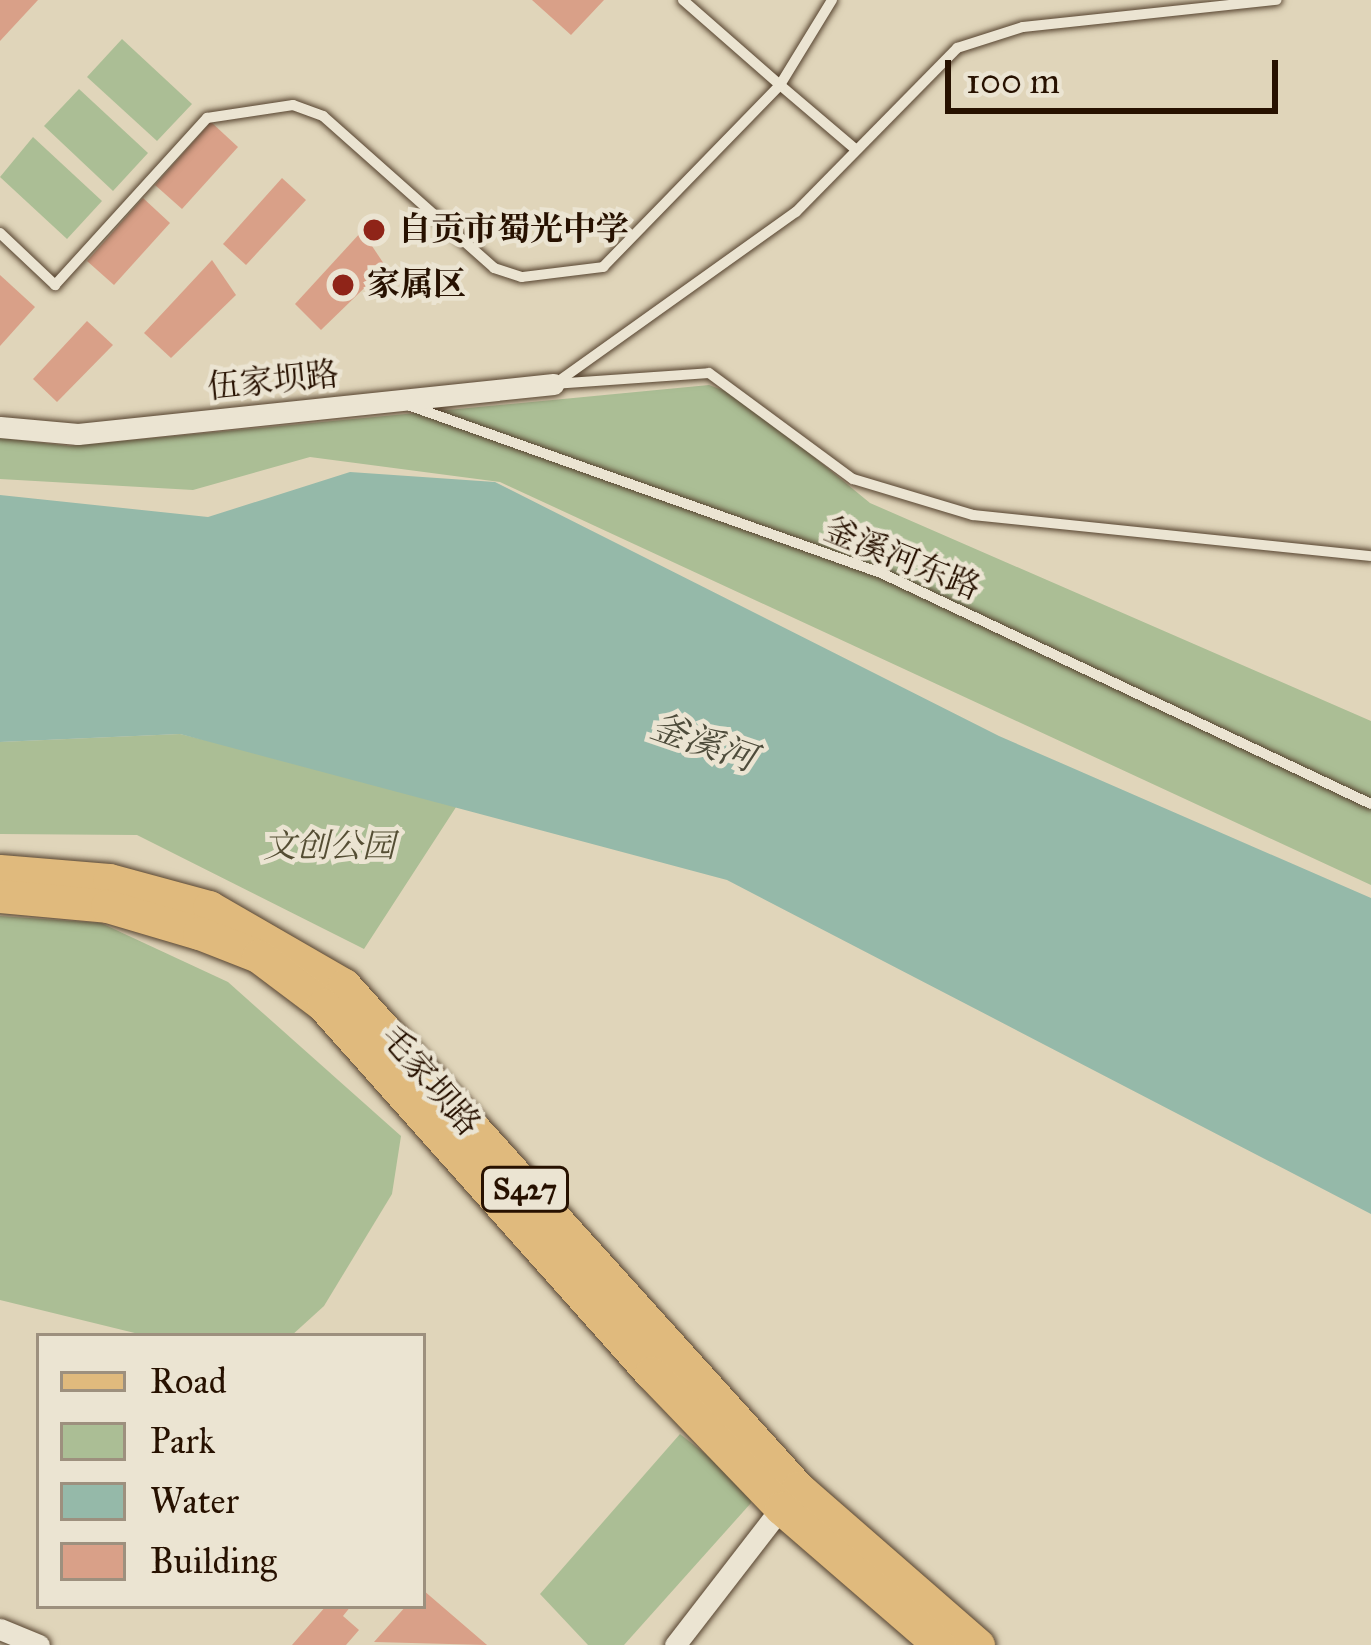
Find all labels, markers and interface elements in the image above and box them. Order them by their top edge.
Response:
scale bar [951,36,1284,110]
text: 100 m [966,59,1060,103]
place label: 自贡市蜀光中学 [398,210,629,250]
marker: 自贡市蜀光中学 [361,217,387,243]
place label: 家属区 [367,265,466,305]
marker: 家属区 [330,272,356,298]
street label: 伍家坝路 [205,354,341,408]
street label: 釜溪河东路 [818,510,986,608]
water label: 釜溪河 [645,705,761,781]
park label: 文创公园 [263,827,395,867]
street label: 毛家坝路 [372,1018,488,1144]
road number: S427 [480,1165,570,1213]
legend [36,1333,426,1609]
text: Road [150,1359,227,1403]
text: Park [150,1419,215,1463]
text: Water [150,1479,239,1523]
text: Building [150,1539,277,1583]

